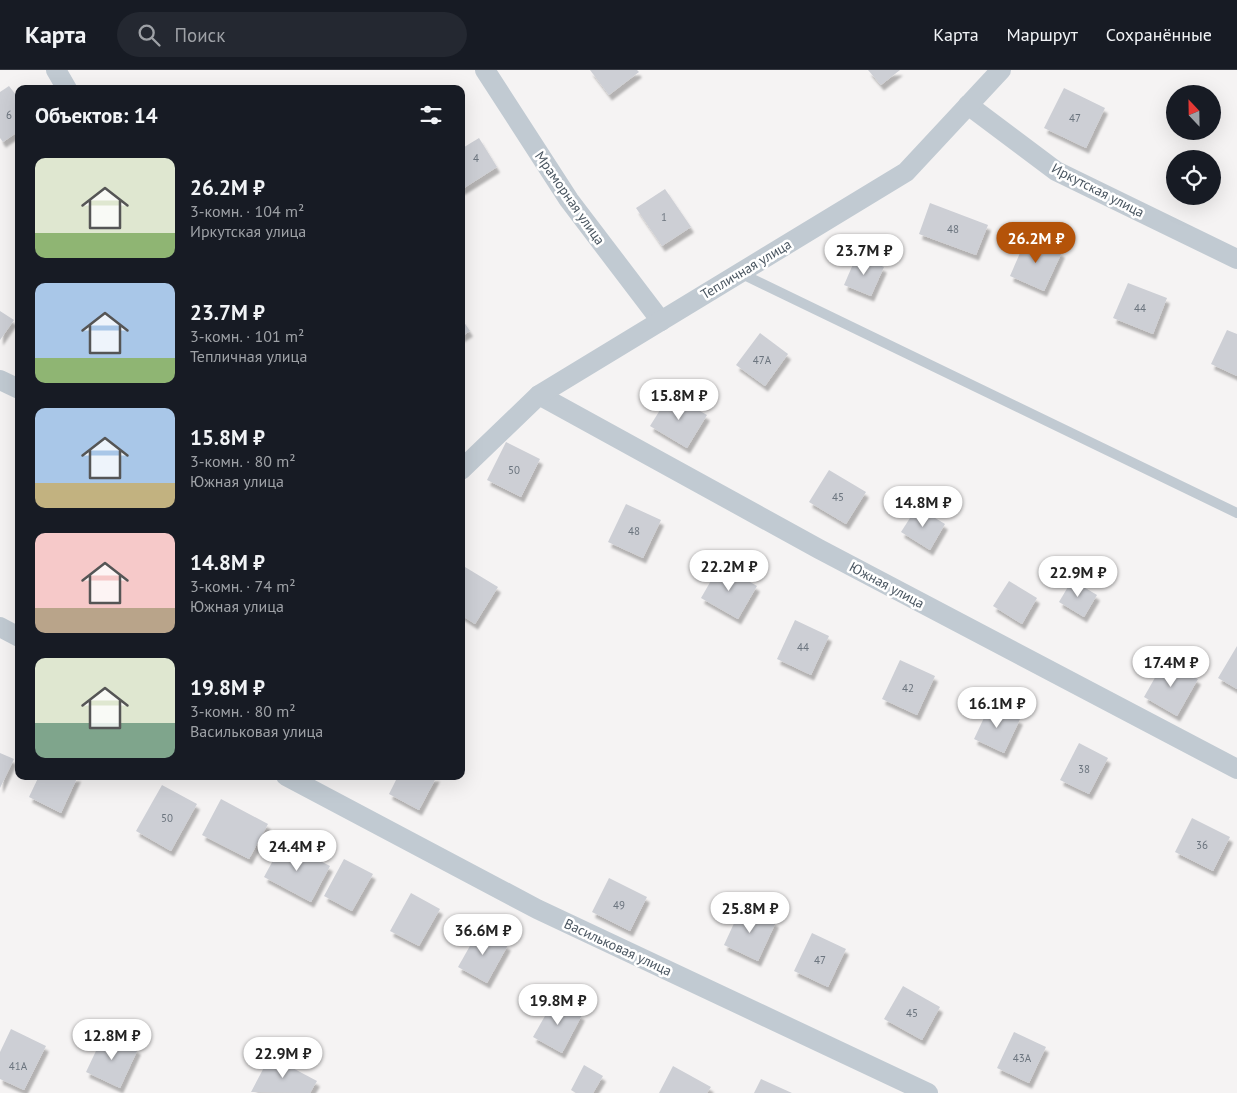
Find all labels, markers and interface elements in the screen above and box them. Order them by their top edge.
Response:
search box [117,12,467,57]
text: Карта [25,19,87,50]
icon: search [135,21,163,49]
text: Поиск [175,23,225,47]
text: Карта [933,23,979,46]
text: Маршрут [1007,23,1078,46]
text: Сохранённые [1106,23,1212,46]
north arrow [1166,85,1221,140]
map controls [1166,85,1221,205]
icon: filters [417,101,445,129]
text: Объектов: 14 [35,102,158,129]
house number: 6 [6,108,12,122]
house number: 47 [1069,111,1081,125]
street label: Мраморная улица [531,148,609,248]
button: locate [1166,150,1221,205]
house number: 4 [473,151,479,165]
street label: Иркутская улица [1049,159,1147,221]
text: 26.2M ₽ [190,174,265,201]
icon: home [75,178,135,238]
text: 3-комн. · 104 m² [190,201,304,221]
house number: 1 [661,210,667,224]
text: Иркутская улица [190,221,306,241]
house number: 48 [947,222,959,236]
pin: 26.2M ₽ [990,222,1082,264]
text: 26.2M ₽ [1007,228,1065,248]
pin: 23.7M ₽ [818,234,910,276]
street label: Тепличная улица [697,235,795,303]
text: 23.7M ₽ [835,240,893,260]
text: 23.7M ₽ [190,299,265,326]
house number: 44 [1134,301,1146,315]
icon: home [75,303,135,363]
text: 3-комн. · 101 m² [190,326,304,346]
text: Тепличная улица [190,346,307,366]
house number: 47А [753,353,772,367]
pin: 15.8M ₽ [633,378,725,421]
text: 15.8M ₽ [650,385,708,405]
text: 15.8M ₽ [190,424,265,451]
icon: home [75,428,135,488]
text: 3-комн. · 80 m² [190,451,296,471]
house number: 50 [508,463,520,477]
text: Южная улица [190,471,284,491]
pin: 14.8M ₽ [877,486,969,528]
house number: 45 [832,490,844,504]
text: 14.8M ₽ [894,492,952,512]
house number: 48 [628,524,640,538]
text: 14.8M ₽ [190,549,265,576]
pin: 22.2M ₽ [683,550,775,592]
icon: home [75,553,135,613]
text: 22.2M ₽ [700,556,758,576]
pin: 22.9M ₽ [1032,556,1124,598]
street label: Южная улица [846,558,928,612]
text: 22.9M ₽ [1049,562,1107,582]
text: 3-комн. · 74 m² [190,576,296,596]
text: Южная улица [190,596,284,616]
house number: 44 [797,640,809,654]
pin: 17.4M ₽ [1125,646,1217,688]
text: 17.4M ₽ [1143,652,1199,672]
text: 19.8M ₽ [190,674,265,701]
icon: home [75,678,135,738]
house number: 42 [902,681,914,695]
pin: 16.1M ₽ [951,686,1043,729]
text: 16.1M ₽ [968,693,1026,713]
text: 3-комн. · 80 m² [190,701,296,721]
text: Васильковая улица [190,721,323,741]
house number: 38 [1078,762,1090,776]
house number: 50 [161,811,173,825]
pin: 24.4M ₽ [251,830,343,872]
text: 24.4M ₽ [268,836,326,856]
house number: 36 [1196,838,1208,852]
pin: 25.8M ₽ [704,892,796,934]
house number: 49 [613,898,625,912]
text: 25.8M ₽ [721,898,779,918]
pin: 36.6M ₽ [437,914,529,956]
street label: Васильковая улица [561,914,675,980]
text: 36.6M ₽ [454,920,512,940]
house number: 47 [814,953,826,967]
pin: 19.8M ₽ [512,984,604,1026]
text: 19.8M ₽ [529,990,587,1010]
house number: 45 [906,1006,918,1020]
pin: 12.8M ₽ [66,1018,158,1061]
text: 12.8M ₽ [83,1025,141,1045]
pin: 22.9M ₽ [237,1036,329,1079]
text: 22.9M ₽ [254,1043,312,1063]
house number: 43А [1013,1051,1032,1065]
house number: 41А [9,1059,28,1073]

